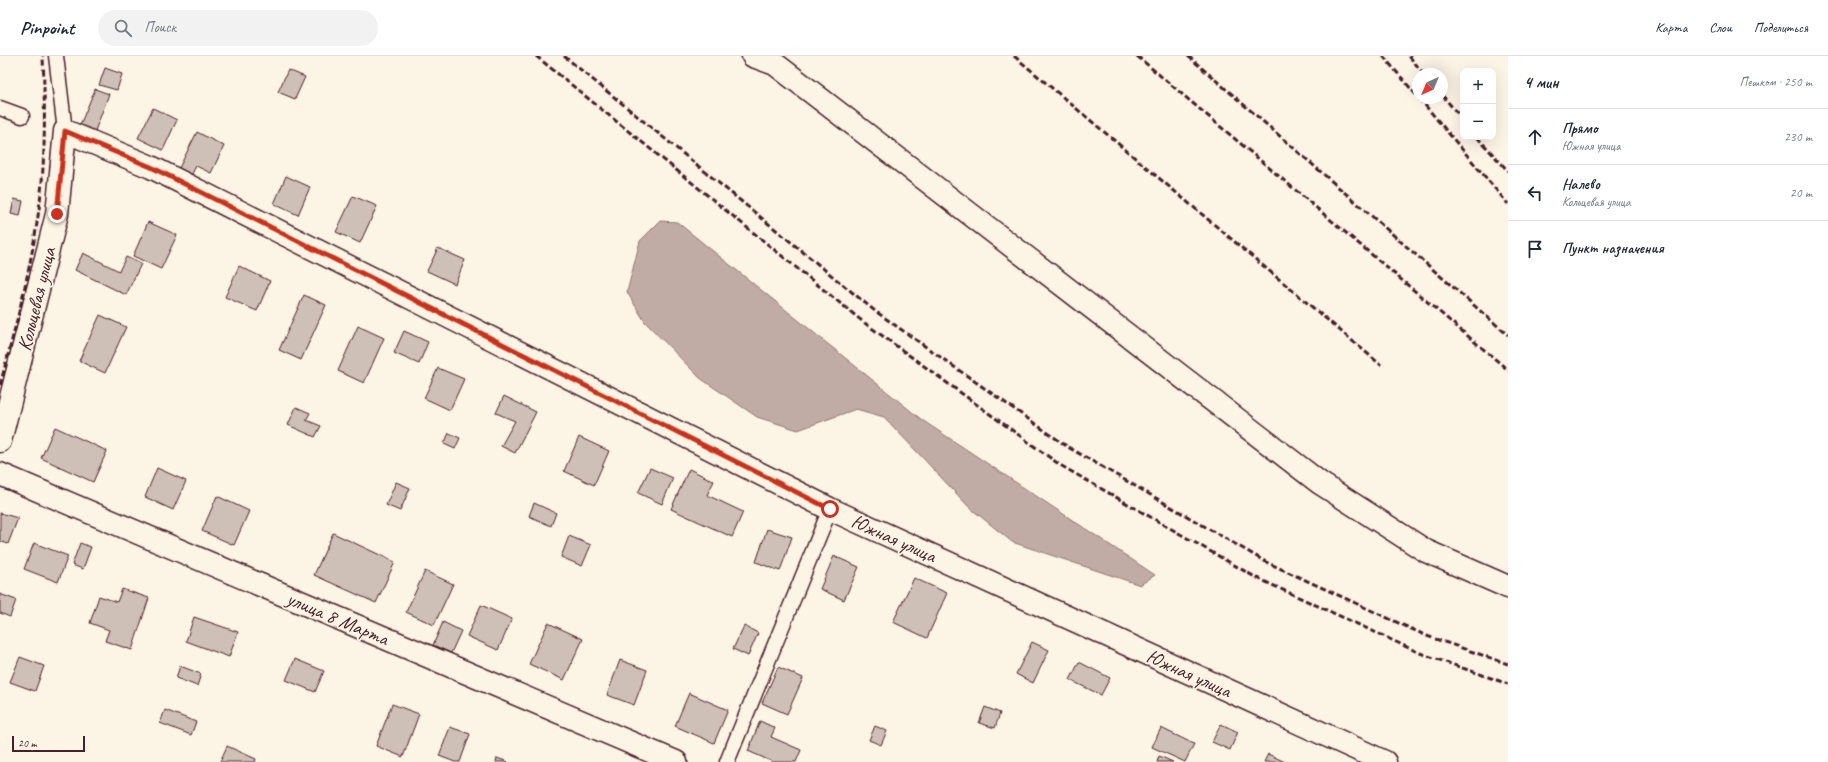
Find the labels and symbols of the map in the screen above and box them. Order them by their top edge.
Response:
north arrow [1412,68,1448,104]
route end [48,205,66,223]
street label: Кольцевая улица [12,244,62,353]
route start [821,500,839,518]
street label: Южная улица [848,509,942,569]
street label: улица 8 Марта [282,585,394,652]
street label: Южная улица [1143,644,1237,704]
scale bar [12,734,85,753]

